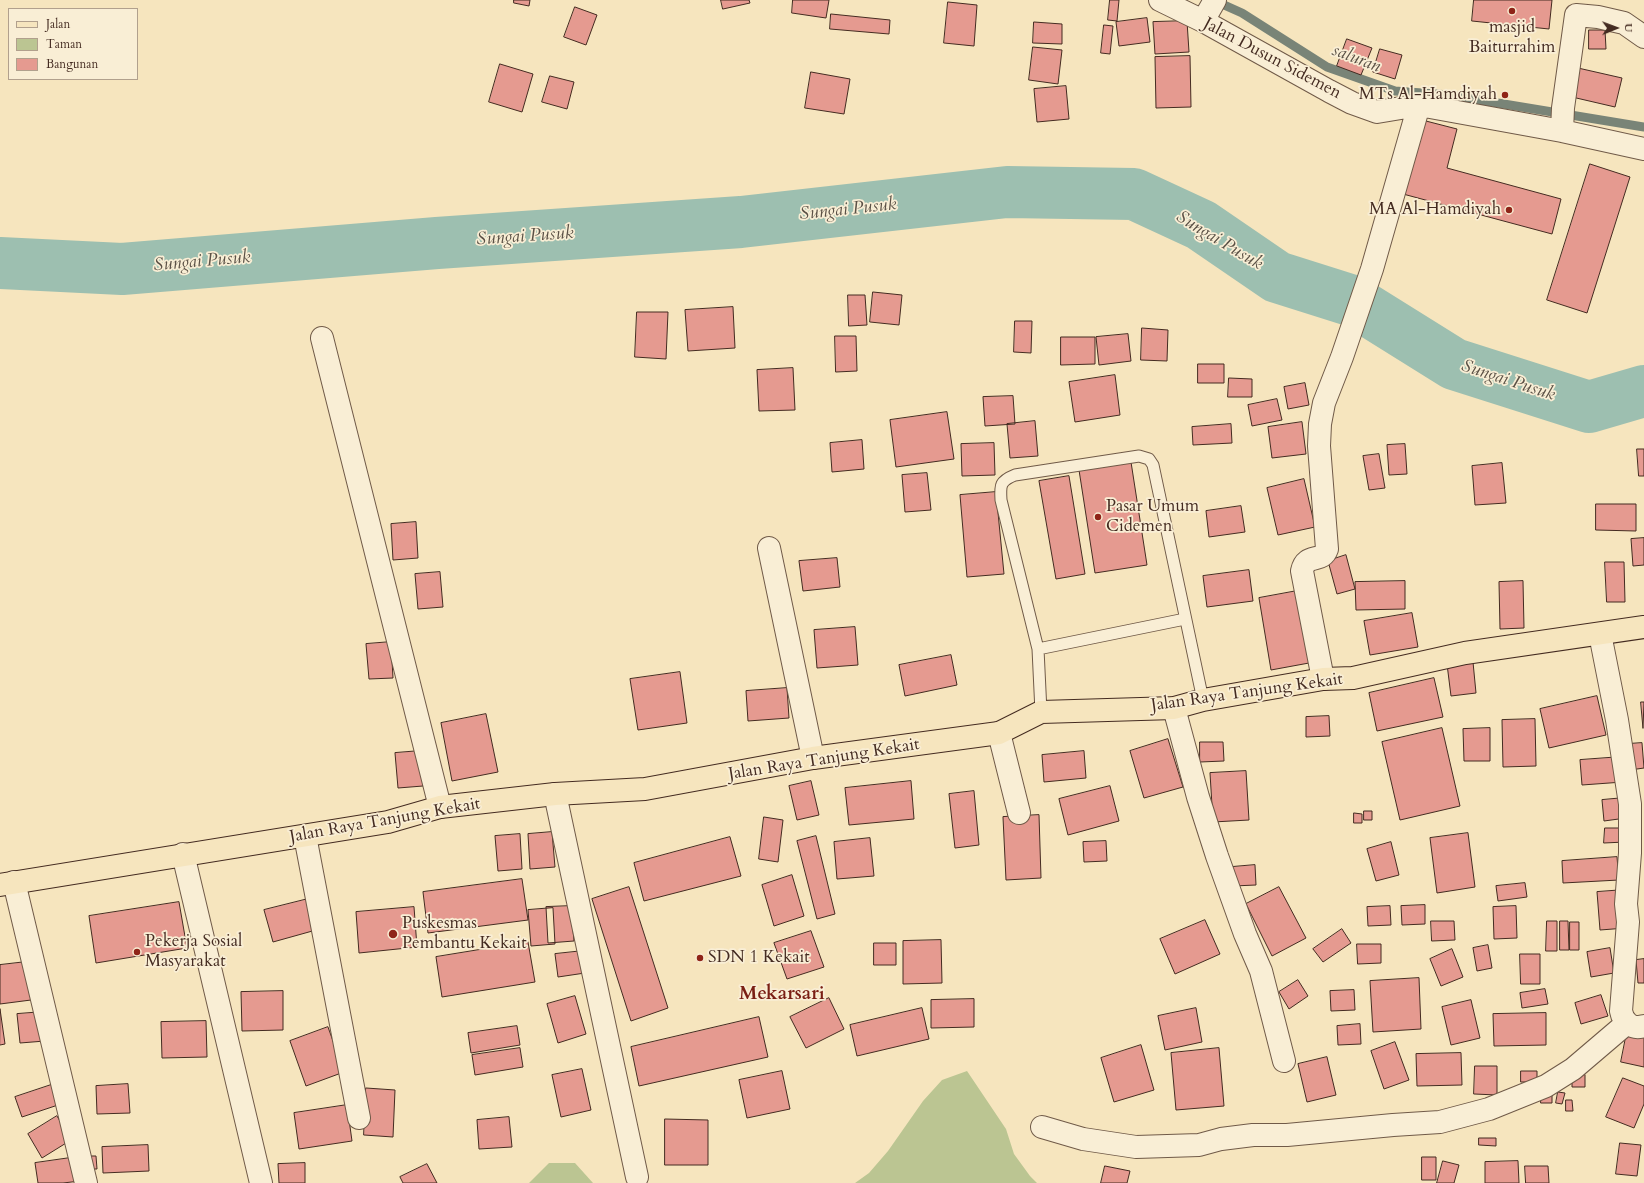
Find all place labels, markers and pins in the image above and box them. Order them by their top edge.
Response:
marker: masjid Baiturrahim [1507,6,1517,16]
place label: masjid Baiturrahim [1469,18,1555,58]
place label: MTs Al-Hamdiyah [1359,85,1497,105]
marker: MTs Al-Hamdiyah [1500,90,1510,100]
place label: MA Al-Hamdiyah [1369,200,1501,220]
marker: MA Al-Hamdiyah [1504,205,1514,215]
place label: Pasar Umum Cidemen [1106,497,1199,537]
marker: Pasar Umum Cidemen [1093,512,1103,522]
place label: Puskesmas Pembantu Kekait [402,914,527,954]
marker: Puskesmas Pembantu Kekait [387,928,399,940]
place label: Pekerja Sosial Masyarakat [145,932,242,972]
marker: Pekerja Sosial Masyarakat [132,947,142,957]
place label: SDN 1 Kekait [708,948,810,968]
marker: SDN 1 Kekait [695,953,705,963]

